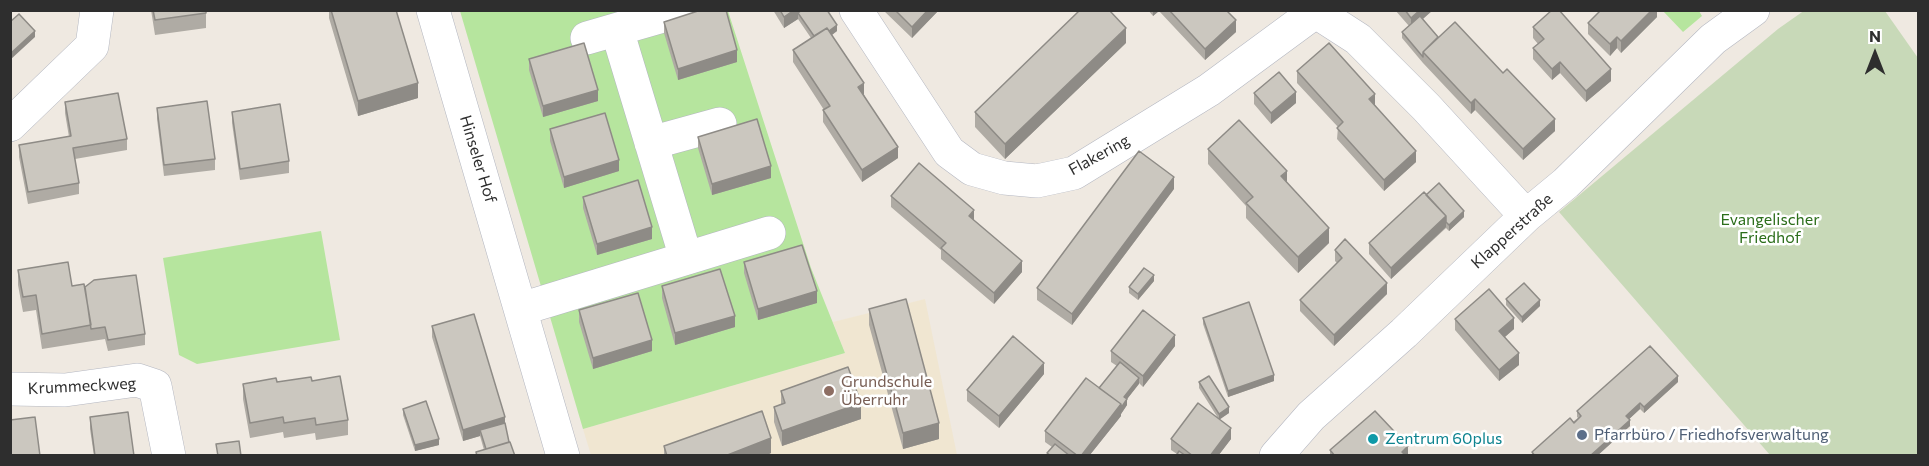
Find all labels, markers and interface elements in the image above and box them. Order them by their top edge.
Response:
north arrow [1845,24,1905,84]
text: N [1869,26,1881,45]
street label: Hinseler Hof [456,113,500,205]
street label: Flakering [1065,130,1133,180]
street label: Klapperstraße [1467,189,1557,273]
park label: Evangelischer Friedhof [1720,210,1820,248]
place label: Grundschule Überruhr [841,372,932,410]
street label: Krummeckweg [27,374,137,398]
marker: Grundschule Überruhr [822,384,836,398]
place label: Pfarrbüro / Friedhofsverwaltung [1594,425,1829,445]
marker: Pfarrbüro / Friedhofsverwaltung [1575,428,1589,442]
place label: Zentrum 60plus [1385,429,1502,449]
marker: Zentrum 60plus [1366,432,1380,446]

